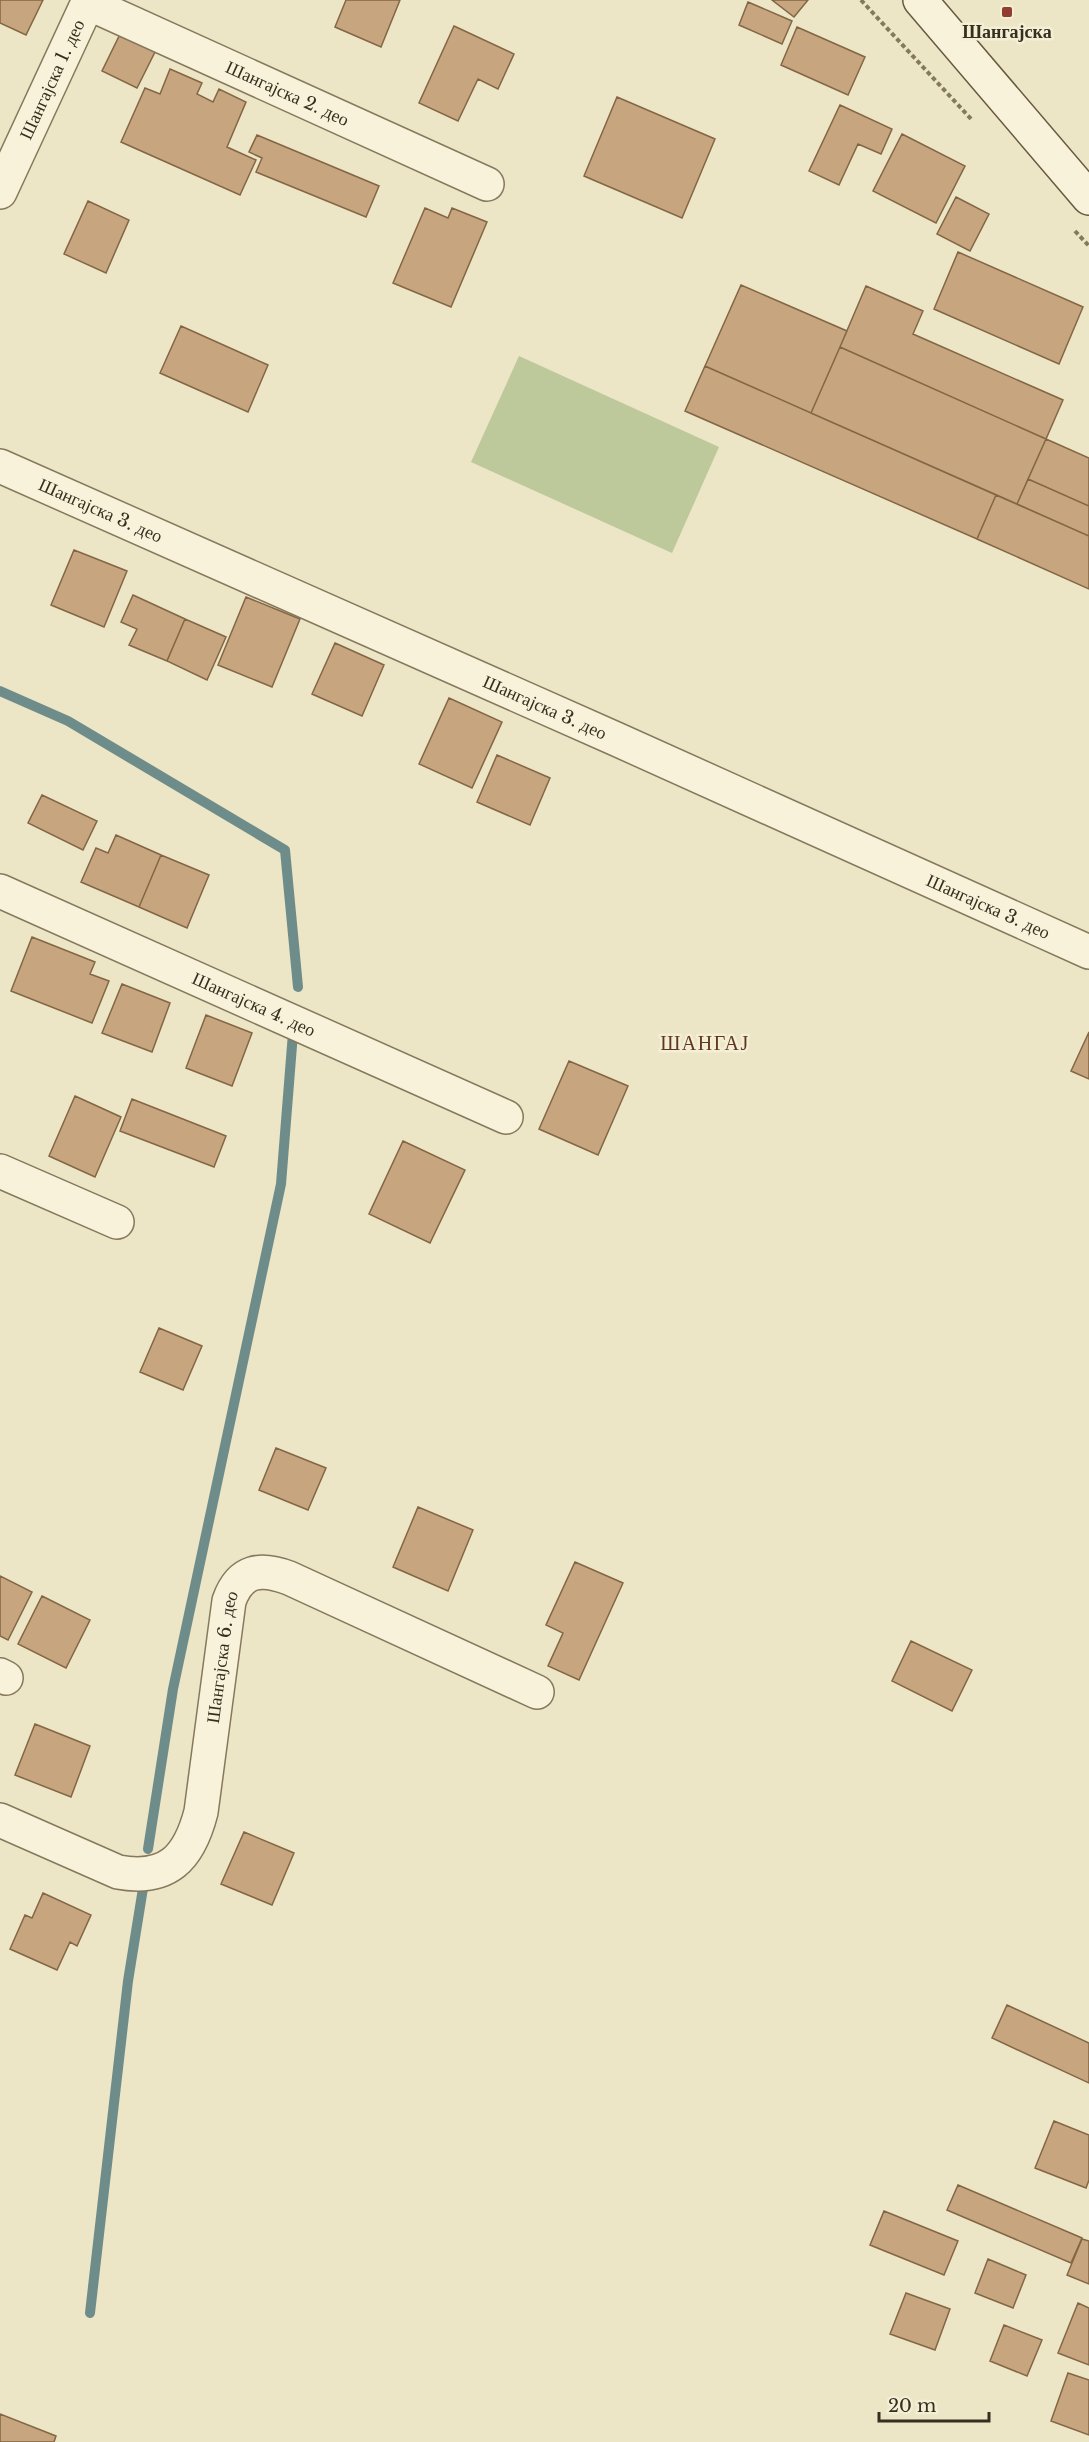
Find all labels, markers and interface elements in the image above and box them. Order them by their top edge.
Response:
marker: Шангајска [1000,5,1014,19]
street label: Шангајска 1. део [15,16,89,143]
place label: Шангајска [962,21,1052,43]
street label: Шангајска 2. део [222,56,353,131]
street label: Шангајска 3. део [35,474,166,548]
street label: Шангајска 3. део [480,670,610,745]
street label: Шангајска 3. део [923,869,1053,944]
street label: Шангајска 4. део [189,967,319,1041]
district label: ШАНГАЈ [660,1031,750,1055]
street label: Шангајска 6. део [202,1587,243,1725]
scale bar [879,2385,988,2423]
text: 20 m [888,2395,936,2417]

